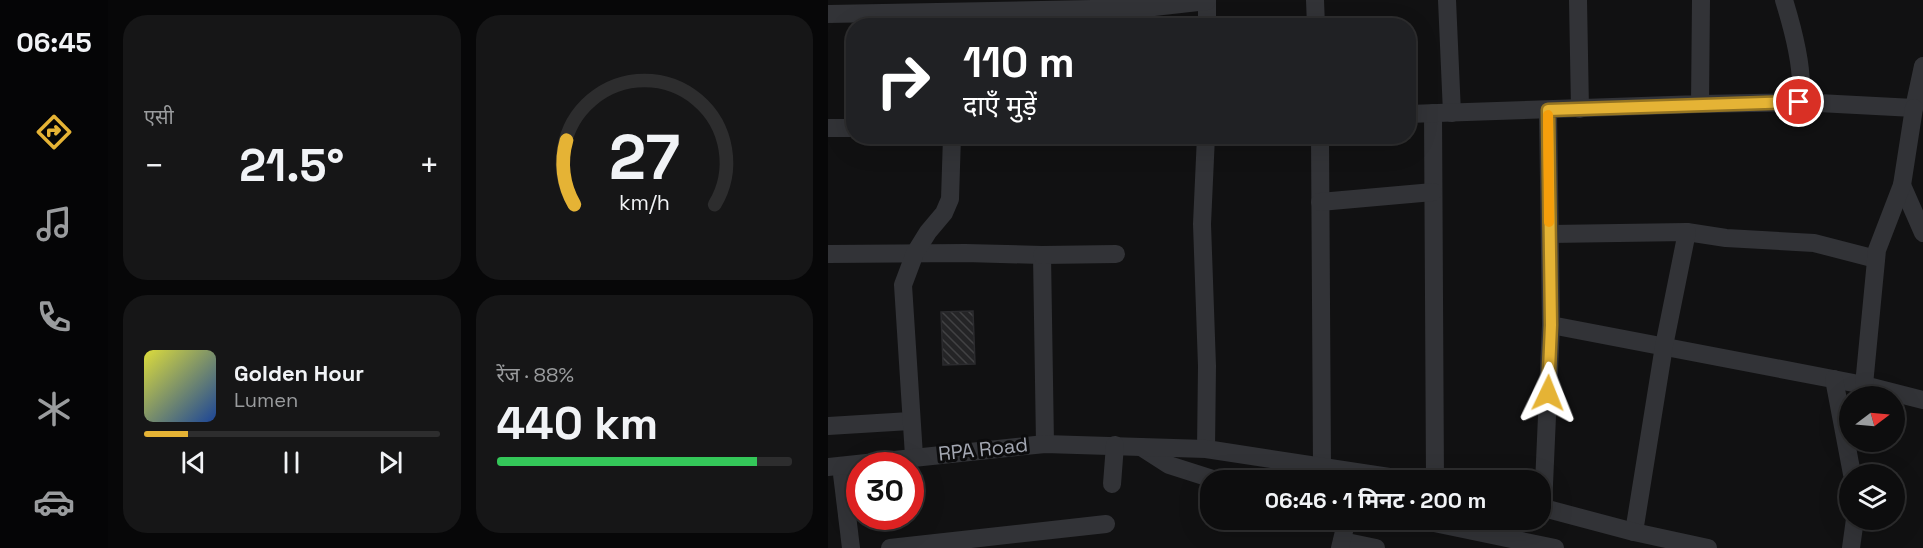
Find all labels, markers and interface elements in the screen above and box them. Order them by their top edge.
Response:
text: 06:45 [16,25,92,60]
text: 110 m [963,36,1075,89]
icon: right [864,42,942,120]
pin [1773,76,1824,127]
icon: arrive [1782,85,1815,118]
text: दाएँ मुड़ें [963,88,1037,123]
text: एसी [144,104,174,130]
icon: directions [33,111,75,153]
text: 27 [609,118,680,197]
text: 21.5° [239,137,344,194]
text: − [144,145,164,187]
text: + [419,145,440,187]
text: km/h [619,189,670,216]
icon: music [33,203,75,245]
icon: phone [33,296,75,338]
text: Golden Hour [234,359,364,387]
position arrow [1516,361,1580,425]
text: रेंज · 88% [497,362,574,388]
north arrow [1839,386,1905,452]
map controls [1839,386,1905,530]
text: Lumen [234,387,298,413]
icon: climate [33,388,75,430]
text: 440 km [497,395,658,452]
street label: RPA Road [937,431,1029,467]
icon: previous [177,446,210,479]
icon: pause [275,446,308,479]
icon: next [374,446,407,479]
speed limit sign: 30 [846,452,924,530]
button: layers [1839,464,1905,530]
icon: car [33,481,75,523]
text: 06:46 · 1 मिनट · 200 m [1265,486,1486,514]

